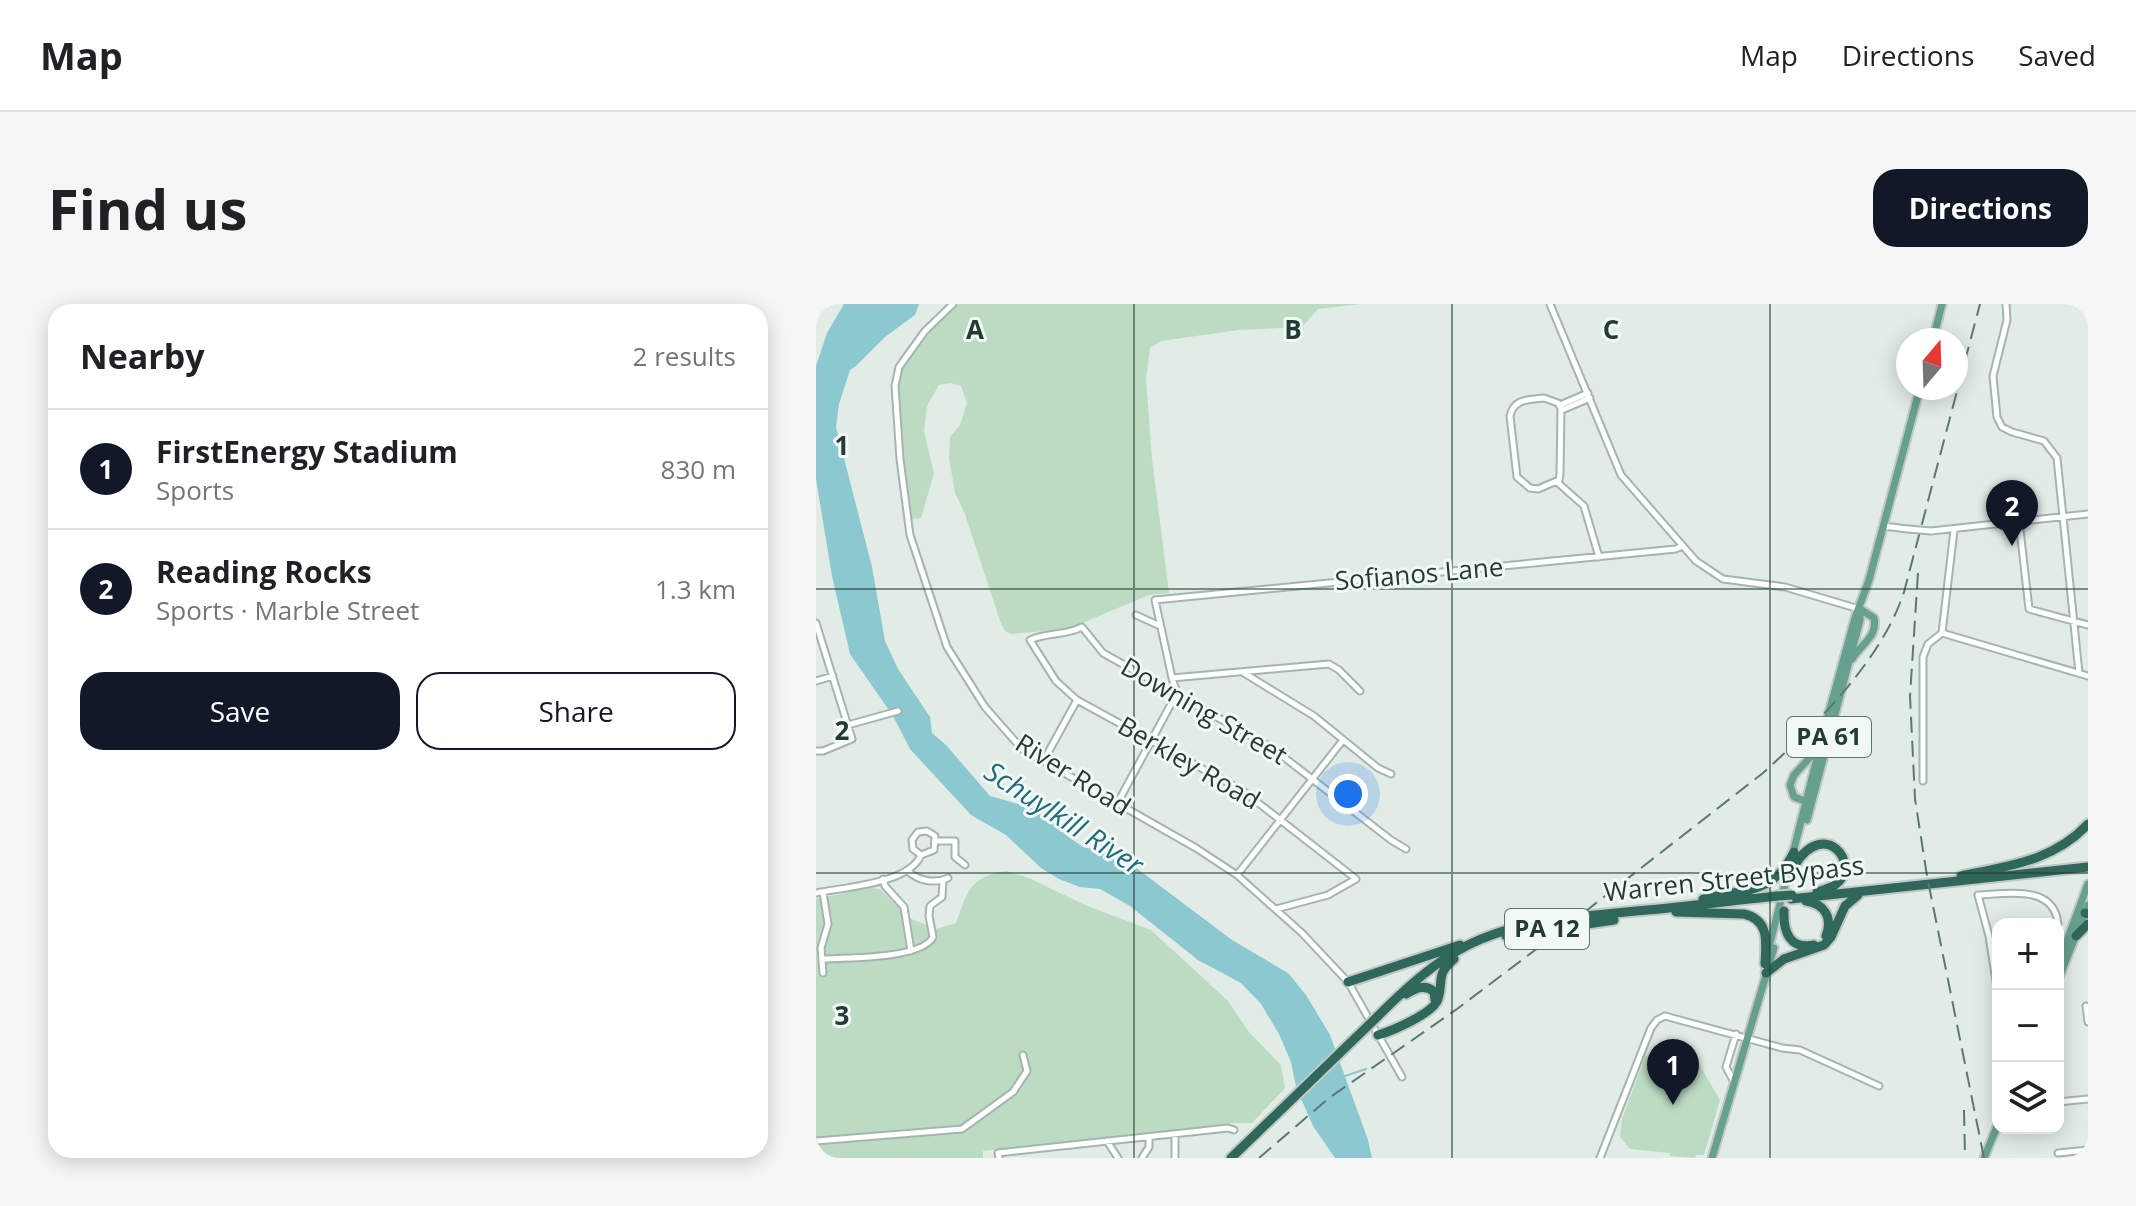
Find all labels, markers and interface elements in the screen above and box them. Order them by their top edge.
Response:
text: Map [40,29,123,81]
text: Map [1740,36,1798,74]
text: Directions [1842,36,1974,74]
text: Saved [2018,36,2096,74]
button: Directions [1873,169,2088,247]
text: Find us [48,170,247,246]
text: A [966,311,984,347]
text: B [1284,311,1302,347]
text: C [1603,311,1619,347]
north arrow [1896,328,1968,400]
text: Nearby [80,333,205,379]
text: 2 results [633,338,736,374]
text: 1 [835,427,849,463]
text: FirstEnergy Stadium [156,431,458,472]
text: 1 [99,451,113,487]
text: 830 m [661,451,736,487]
text: Sports [156,472,234,508]
pin: 2 [1986,480,2038,546]
street label: Sofianos Lane [1333,548,1505,598]
text: Reading Rocks [156,551,372,592]
text: 2 [99,571,113,607]
text: 1.3 km [655,571,736,607]
text: Sports · Marble Street [156,592,419,628]
street label: Downing Street [1115,648,1294,772]
button: Save [80,672,400,750]
button: Share [416,672,736,750]
street label: Berkley Road [1112,707,1267,817]
text: 2 [835,712,850,748]
road number: PA 61 [1787,717,1871,757]
street label: River Road [1009,725,1138,824]
water label: Schuylkill River [978,752,1152,883]
your location [1328,774,1368,814]
street label: Warren Street Bypass [1602,846,1866,910]
road number: PA 12 [1505,909,1589,949]
map controls [1992,918,2064,1134]
button: + [1992,918,2064,990]
button: − [1992,990,2064,1062]
text: 3 [835,997,849,1033]
pin: 1 [1647,1039,1699,1105]
button: layers [1992,1062,2064,1134]

